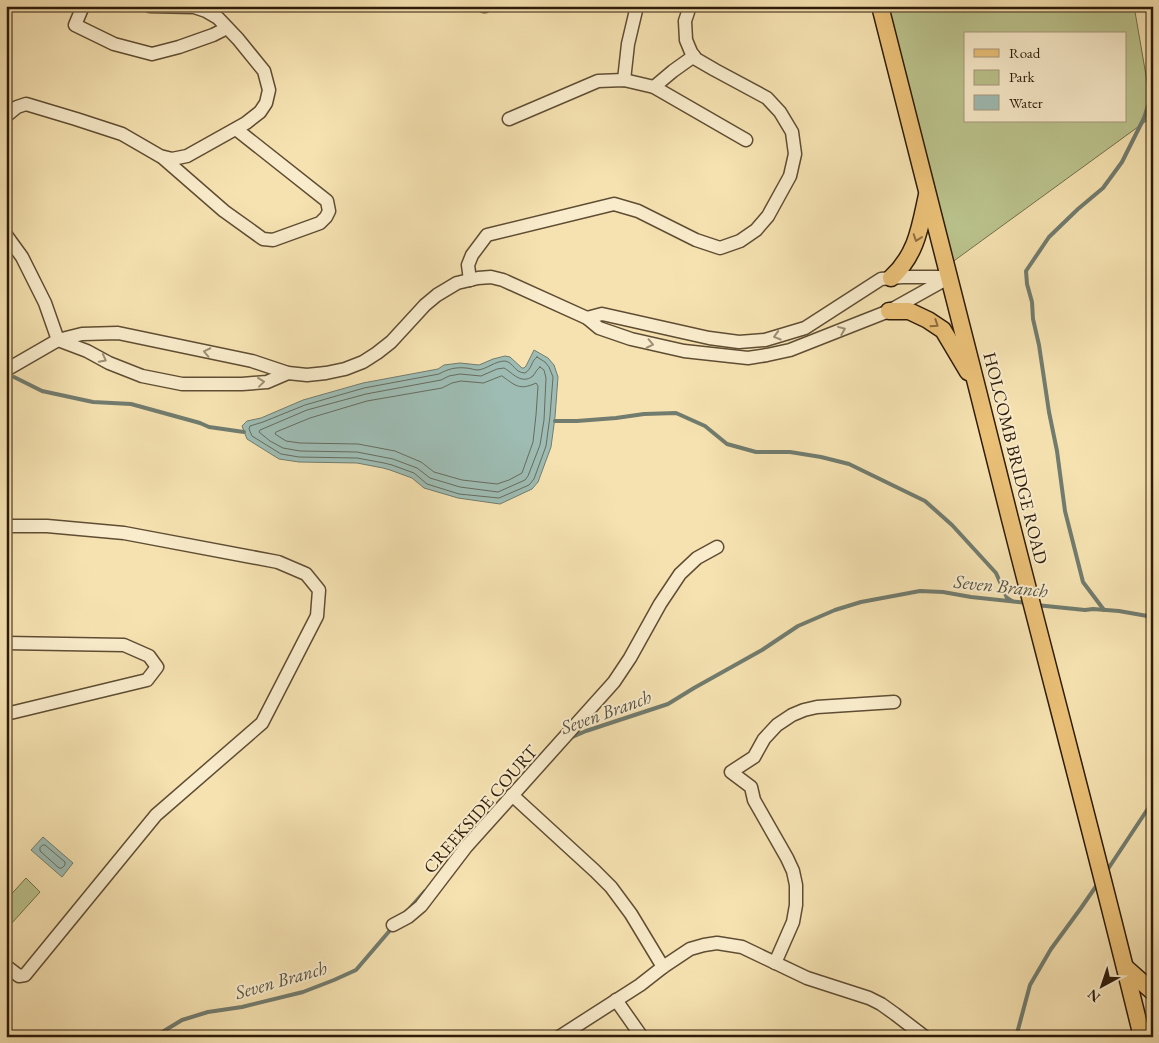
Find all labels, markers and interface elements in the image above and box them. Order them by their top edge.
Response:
legend [964,32,1126,122]
text: Road [1009,43,1041,62]
text: Park [1009,67,1036,86]
text: Water [1009,93,1043,112]
one-way arrow [913,233,923,241]
one-way arrow [930,318,939,328]
one-way arrow [837,325,845,335]
one-way arrow [773,331,782,341]
one-way arrow [646,338,654,348]
one-way arrow [202,347,211,358]
street label: HOLCOMB BRIDGE ROAD [979,350,1053,566]
one-way arrow [98,353,107,363]
one-way arrow [257,377,265,388]
water label: Seven Branch [952,569,1049,603]
water label: Seven Branch [556,684,655,740]
street label: CREEKSIDE COURT [418,739,543,878]
water label: Seven Branch [231,955,330,1005]
north arrow [1076,960,1126,1010]
text: N [1083,985,1104,1006]

